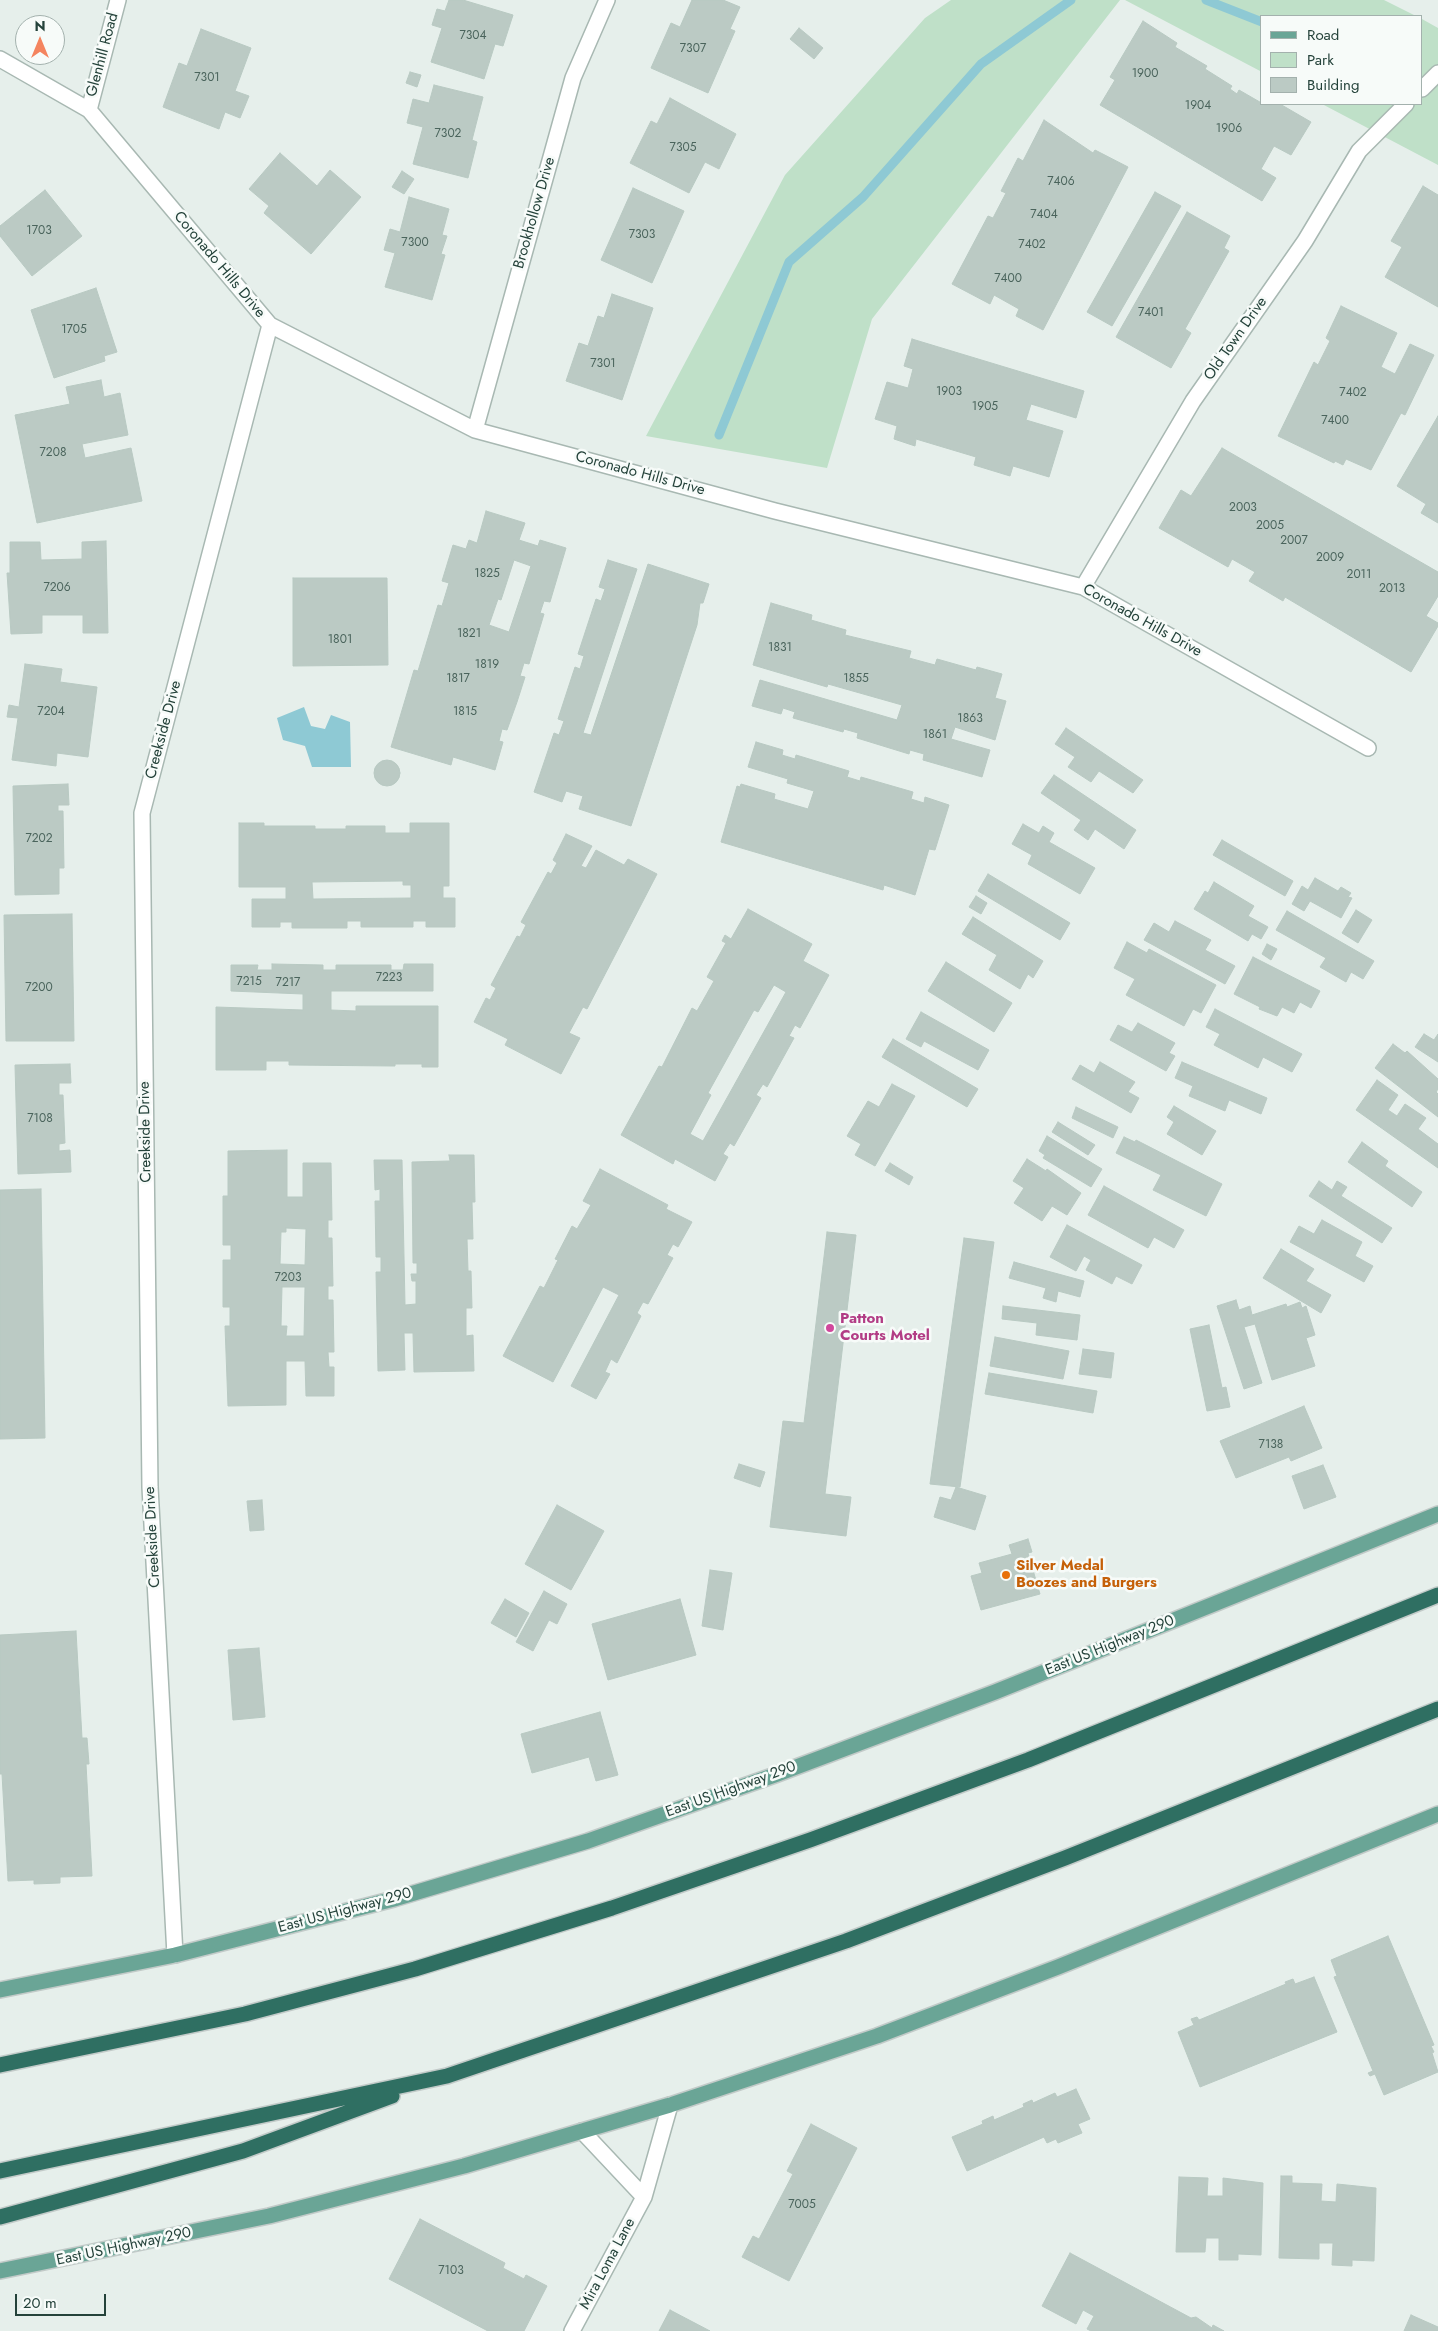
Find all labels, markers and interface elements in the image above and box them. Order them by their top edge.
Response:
street label: Glenhill Road [83,11,123,99]
north arrow [15,15,65,65]
legend [1260,15,1423,105]
text: N [34,16,46,36]
text: Road [1307,24,1339,46]
house number: 7304 [459,29,487,43]
house number: 7307 [680,42,706,56]
text: Park [1307,49,1334,71]
house number: 1900 [1132,67,1158,81]
house number: 7301 [194,71,220,85]
text: Building [1307,74,1359,96]
house number: 1904 [1185,99,1211,113]
house number: 1906 [1216,122,1242,136]
house number: 7302 [435,127,461,141]
house number: 7305 [670,141,696,155]
street label: Brookhollow Drive [510,155,560,271]
house number: 7406 [1047,175,1075,189]
street label: Coronado Hills Drive [169,208,269,322]
house number: 7404 [1030,208,1058,222]
house number: 1703 [26,224,52,238]
house number: 7303 [629,228,655,242]
house number: 7300 [401,236,429,250]
house number: 7402 [1018,238,1046,252]
house number: 7400 [994,272,1022,286]
street label: Old Town Drive [1201,294,1271,384]
house number: 7401 [1138,306,1164,320]
house number: 1705 [61,323,87,337]
house number: 7301 [590,357,616,371]
house number: 1903 [936,385,962,399]
house number: 7402 [1339,386,1367,400]
house number: 1905 [972,400,998,414]
house number: 7400 [1321,414,1349,428]
house number: 7208 [40,446,66,460]
street label: Coronado Hills Drive [573,448,707,500]
house number: 2003 [1229,501,1257,515]
house number: 2005 [1256,519,1284,533]
house number: 2007 [1280,534,1308,548]
house number: 2009 [1316,551,1344,565]
house number: 1825 [474,567,500,581]
house number: 2011 [1347,568,1371,582]
house number: 7206 [43,581,71,595]
street label: Coronado Hills Drive [1079,581,1205,661]
house number: 2013 [1379,582,1405,596]
house number: 1821 [457,627,481,641]
house number: 1801 [328,633,352,647]
house number: 1831 [768,641,792,655]
house number: 1819 [475,658,499,672]
house number: 1817 [446,672,470,686]
house number: 1855 [843,672,869,686]
street label: Creekside Drive [142,679,186,781]
house number: 7204 [37,705,65,719]
house number: 1815 [453,705,477,719]
house number: 1863 [957,712,983,726]
house number: 1861 [923,728,947,742]
house number: 7202 [25,832,53,846]
house number: 7223 [376,971,402,985]
house number: 7215 [236,975,262,989]
house number: 7217 [276,976,300,990]
house number: 7200 [25,981,53,995]
street label: Creekside Drive [136,1081,156,1183]
house number: 7108 [27,1112,53,1126]
house number: 7203 [275,1271,301,1285]
place label: Patton Courts Motel [840,1310,930,1345]
marker: Patton Courts Motel [824,1322,836,1334]
house number: 7138 [1259,1438,1283,1452]
street label: Creekside Drive [141,1486,165,1588]
place label: Silver Medal Boozes and Burgers [1016,1557,1157,1592]
marker: Silver Medal Boozes and Burgers [1000,1569,1012,1581]
street label: East US Highway 290 [1043,1612,1177,1680]
street label: East US Highway 290 [663,1758,799,1822]
street label: East US Highway 290 [276,1885,414,1937]
house number: 7005 [788,2198,816,2212]
street label: Mira Loma Lane [576,2215,640,2313]
street label: East US Highway 290 [55,2224,193,2270]
house number: 7103 [438,2264,464,2278]
scale bar [18,2284,109,2316]
text: 20 m [23,2292,57,2314]

